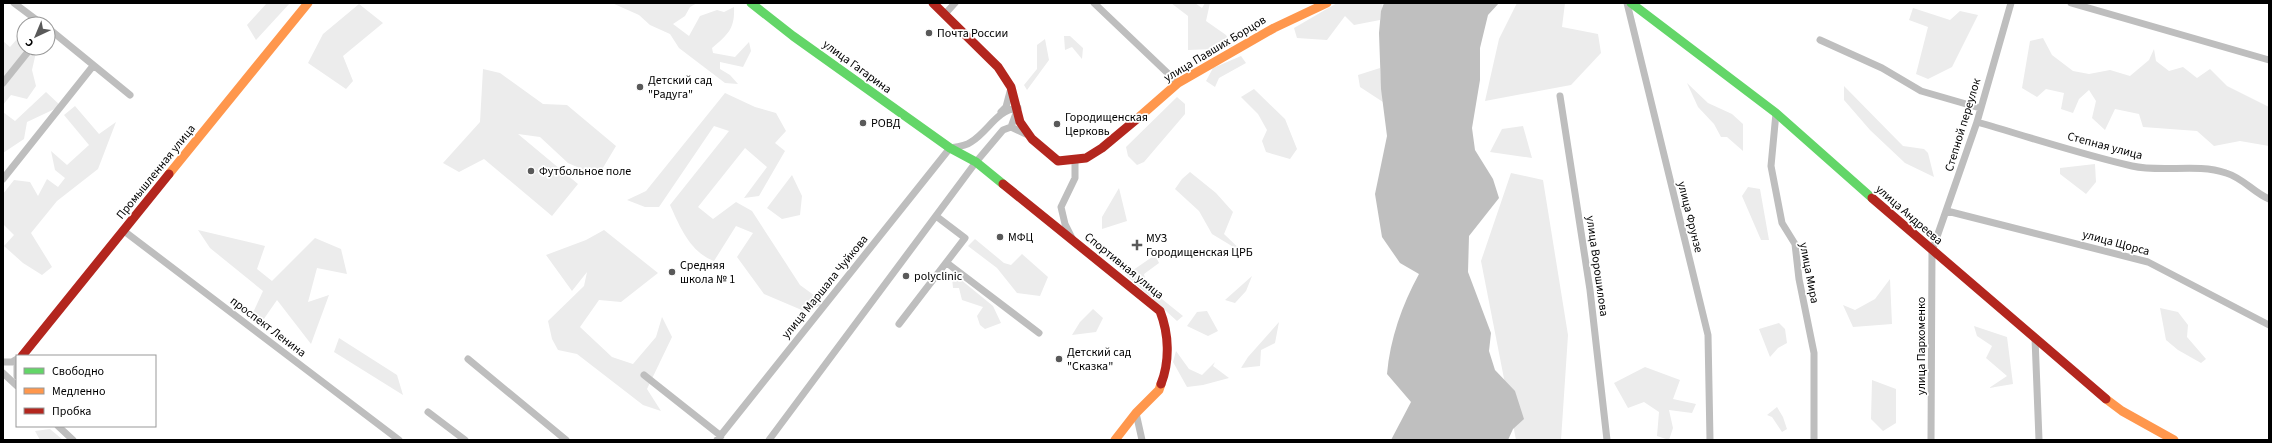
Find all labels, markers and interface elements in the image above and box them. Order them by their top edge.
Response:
street label: улица Павших Борцов [1161,12,1269,86]
north arrow [16,16,56,56]
place label: Почта России [937,25,1008,42]
marker: Почта России [924,28,934,38]
text: С [21,35,37,50]
street label: улица Гагарина [819,36,895,98]
place label: Детский сад "Радуга" [648,72,713,103]
street label: Степной переулок [1941,76,1985,174]
marker: Детский сад "Радуга" [635,82,645,92]
place label: Городищенская Церковь [1065,109,1148,140]
place label: РОВД [871,115,901,132]
marker: РОВД [858,118,868,128]
marker: Городищенская Церковь [1052,119,1062,129]
street label: Промышленная улица [112,121,200,223]
street label: Степная улица [2065,128,2145,164]
place label: Футбольное поле [539,163,631,180]
marker: Футбольное поле [526,166,536,176]
street label: улица Фрунзе [1673,180,1707,255]
street label: улица Андреева [1872,181,1946,249]
street label: улица Ворошилова [1582,215,1612,317]
street label: улица Щорса [2080,226,2152,260]
place label: МФЦ [1008,229,1034,246]
street label: Спортивная улица [1081,229,1167,303]
place label: МУЗ Городищенская ЦРБ [1146,230,1253,261]
street label: улица Маршала Чуйкова [778,231,872,343]
marker: МФЦ [995,232,1005,242]
marker: МУЗ Городищенская ЦРБ [1131,239,1143,251]
street label: улица Мира [1795,241,1823,305]
place label: Средняя школа № 1 [680,257,735,288]
marker: Средняя школа № 1 [667,267,677,277]
place label: polyclinic [914,268,963,285]
marker: polyclinic [901,271,911,281]
street label: проспект Ленина [226,293,310,361]
street label: улица Пархоменко [1913,297,1930,395]
place label: Детский сад "Сказка" [1067,344,1132,375]
marker: Детский сад "Сказка" [1054,354,1064,364]
legend [16,355,156,427]
text: Свободно [52,363,104,380]
text: Медленно [52,383,106,400]
text: Пробка [52,403,91,420]

